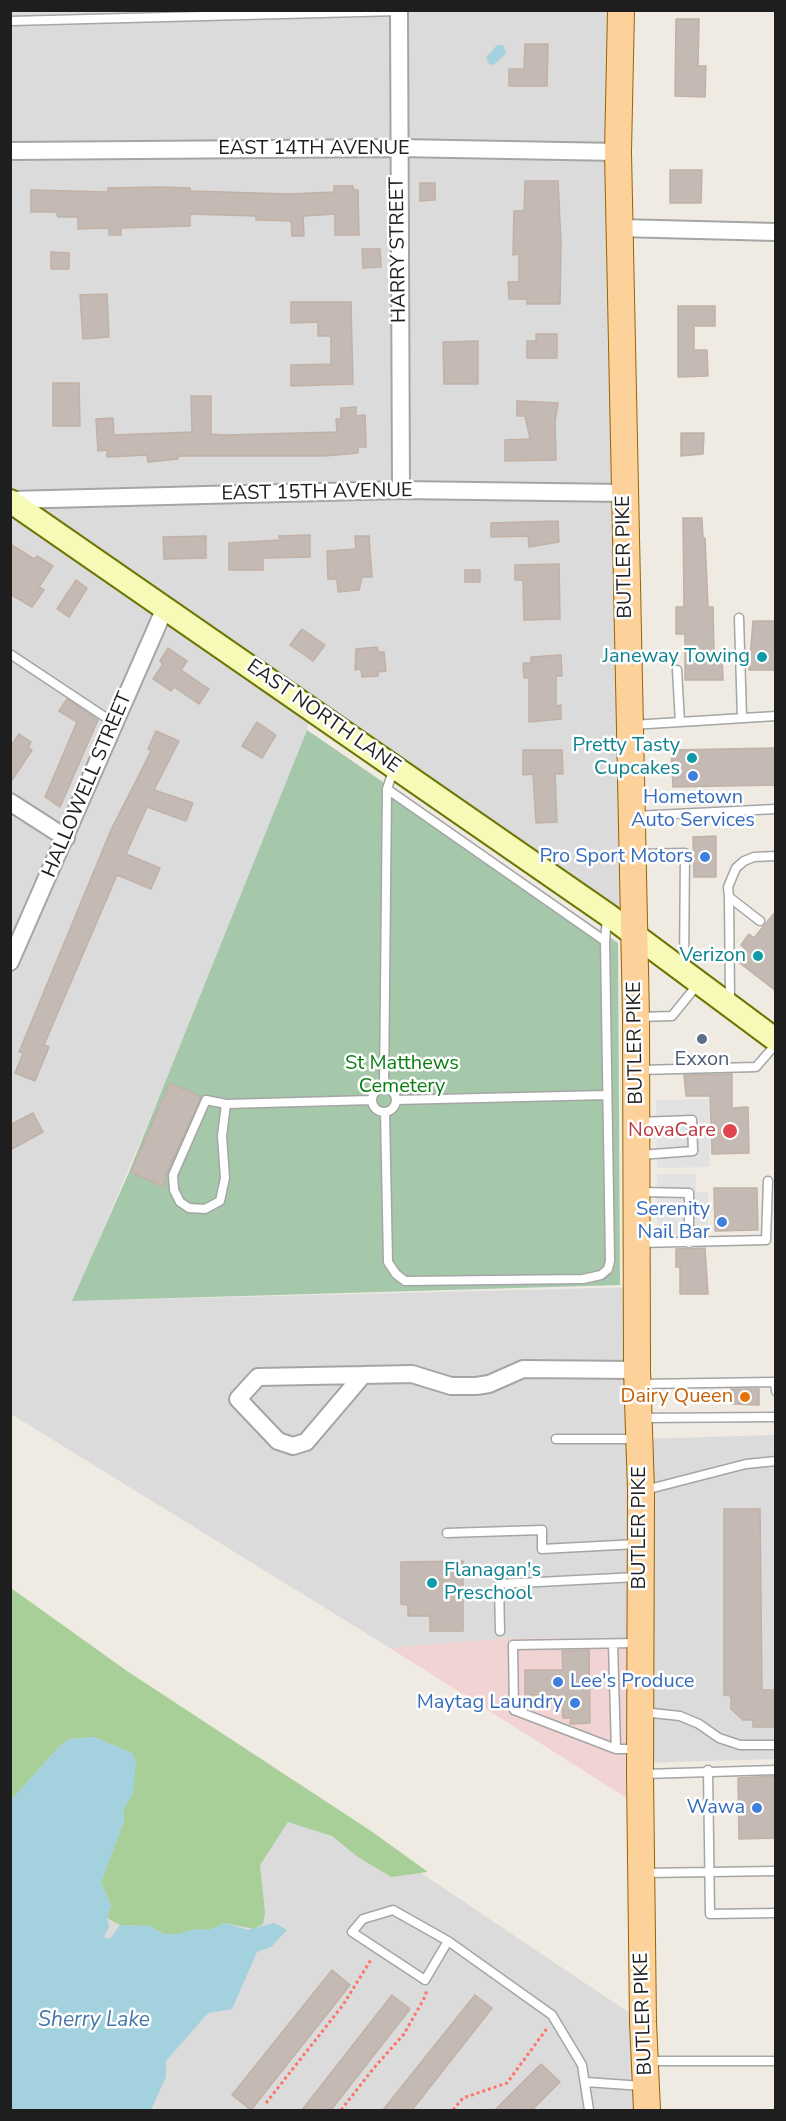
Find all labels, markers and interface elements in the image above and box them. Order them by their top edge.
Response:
street label: EAST 14TH AVENUE [218,137,410,161]
street label: HARRY STREET [386,177,412,323]
street label: EAST 15TH AVENUE [221,479,413,507]
street label: BUTLER PIKE [612,495,638,619]
place label: Janeway Towing [602,645,750,669]
marker: Janeway Towing [755,650,769,664]
street label: EAST NORTH LANE [242,655,404,779]
street label: HALLOWELL STREET [38,689,138,881]
place label: Pretty Tasty Cupcakes [573,734,680,781]
marker: Pretty Tasty Cupcakes [685,751,699,765]
marker: Hometown Auto Services [686,769,700,783]
place label: Hometown Auto Services [631,786,755,833]
place label: Pro Sport Motors [540,845,693,869]
marker: Pro Sport Motors [698,850,712,864]
place label: Verizon [679,944,746,968]
marker: Verizon [751,949,765,963]
street label: BUTLER PIKE [623,981,649,1105]
marker: Exxon [695,1032,709,1046]
place label: Exxon [675,1048,729,1072]
park label: St Matthews Cemetery [345,1052,459,1099]
place label: NovaCare [628,1119,716,1143]
marker: NovaCare [721,1122,739,1140]
place label: Serenity Nail Bar [636,1198,710,1245]
marker: Serenity Nail Bar [715,1215,729,1229]
place label: Dairy Queen [621,1385,733,1409]
marker: Dairy Queen [738,1390,752,1404]
street label: BUTLER PIKE [628,1466,652,1590]
place label: Flanagan's Preschool [444,1559,541,1606]
marker: Flanagan's Preschool [425,1576,439,1590]
place label: Lee's Produce [570,1670,694,1694]
marker: Lee's Produce [551,1675,565,1689]
place label: Maytag Laundry [417,1691,563,1715]
marker: Maytag Laundry [568,1696,582,1710]
place label: Wawa [686,1796,745,1820]
marker: Wawa [750,1801,764,1815]
street label: BUTLER PIKE [630,1952,658,2076]
water label: Sherry Lake [38,2008,150,2034]

